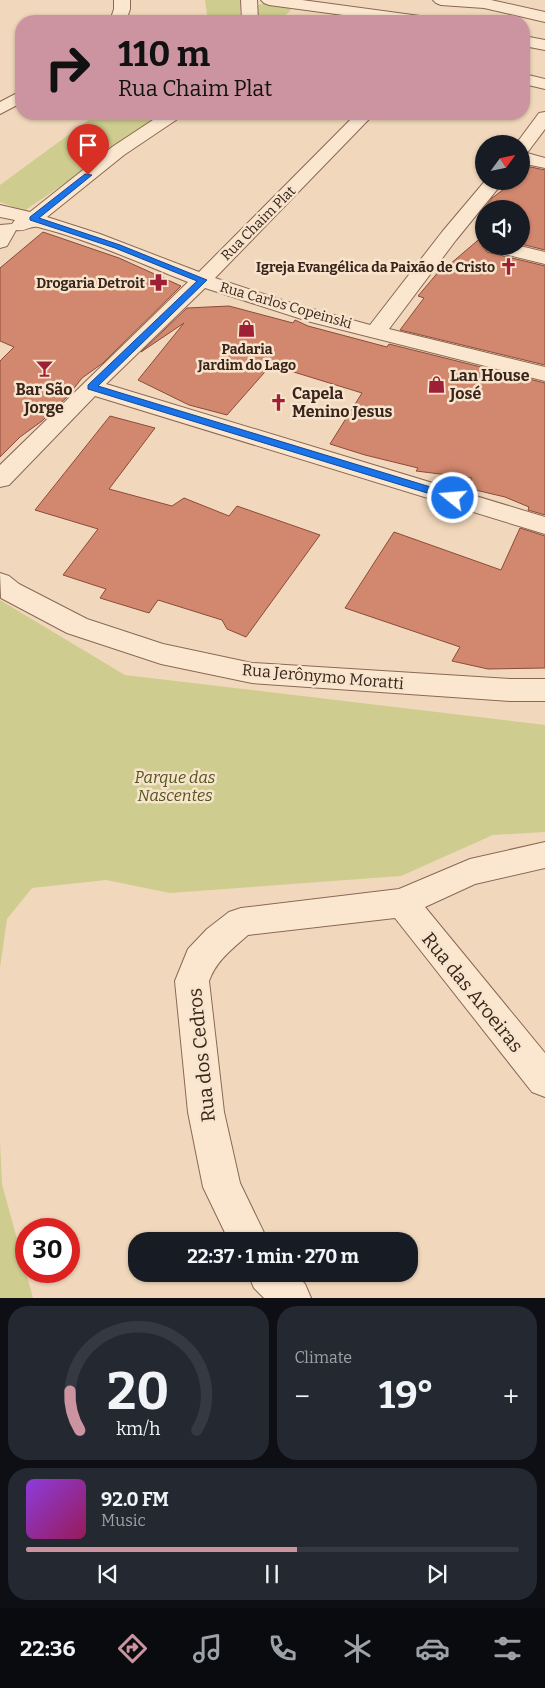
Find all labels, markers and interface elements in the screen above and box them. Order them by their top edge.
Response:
text: 110 m [118,33,210,75]
icon: right [35,35,100,100]
text: Rua Chaim Plat [118,75,272,102]
pin [67,124,109,175]
icon: arrive [74,131,102,159]
north arrow [475,135,530,190]
map controls [475,135,530,255]
street label: Rua Chaim Plat [218,183,299,264]
button: sound [475,200,530,255]
church icon: Igreja Evangélica da Paixão de Cristo [499,257,519,277]
place label: Igreja Evangélica da Paixão de Cristo [256,259,495,276]
pharmacy icon: Drogaria Detroit [149,273,169,293]
place label: Drogaria Detroit [36,275,145,292]
street label: Rua Carlos Copeinski [218,279,354,332]
shop icon: Padaria Jardim do Lago [237,319,257,339]
place label: Padaria Jardim do Lago [197,341,296,374]
bar icon: Bar São Jorge [34,358,54,378]
place label: Lan House José [449,366,530,403]
shop icon: Lan House José [426,374,446,394]
place label: Bar São Jorge [15,380,73,417]
place label: Capela Menino Jesus [292,384,392,421]
church icon: Capela Menino Jesus [268,392,288,412]
position arrow [426,471,478,523]
street label: Rua Jerônymo Moratti [241,660,405,693]
park label: Parque das Nascentes [135,768,216,805]
street label: Rua das Aroeiras [417,928,528,1057]
street label: Rua dos Cedros [183,987,220,1123]
speed limit sign: 30 [15,1218,80,1283]
text: 22:37 · 1 min · 270 m [187,1245,359,1268]
text: Climate [295,1348,352,1367]
text: 20 [107,1360,169,1423]
text: 19° [379,1372,434,1418]
text: − [295,1380,310,1413]
text: + [503,1380,519,1413]
text: km/h [116,1418,160,1440]
text: 92.0 FM [101,1488,169,1511]
text: Music [101,1511,146,1530]
icon: previous [94,1560,122,1588]
icon: pause [258,1560,286,1588]
icon: next [423,1560,451,1588]
icon: directions [115,1631,150,1666]
icon: music [190,1631,225,1666]
icon: phone [265,1631,300,1666]
icon: climate [340,1631,375,1666]
icon: car [415,1631,450,1666]
icon: filters [490,1631,525,1666]
text: 22:36 [20,1635,76,1662]

